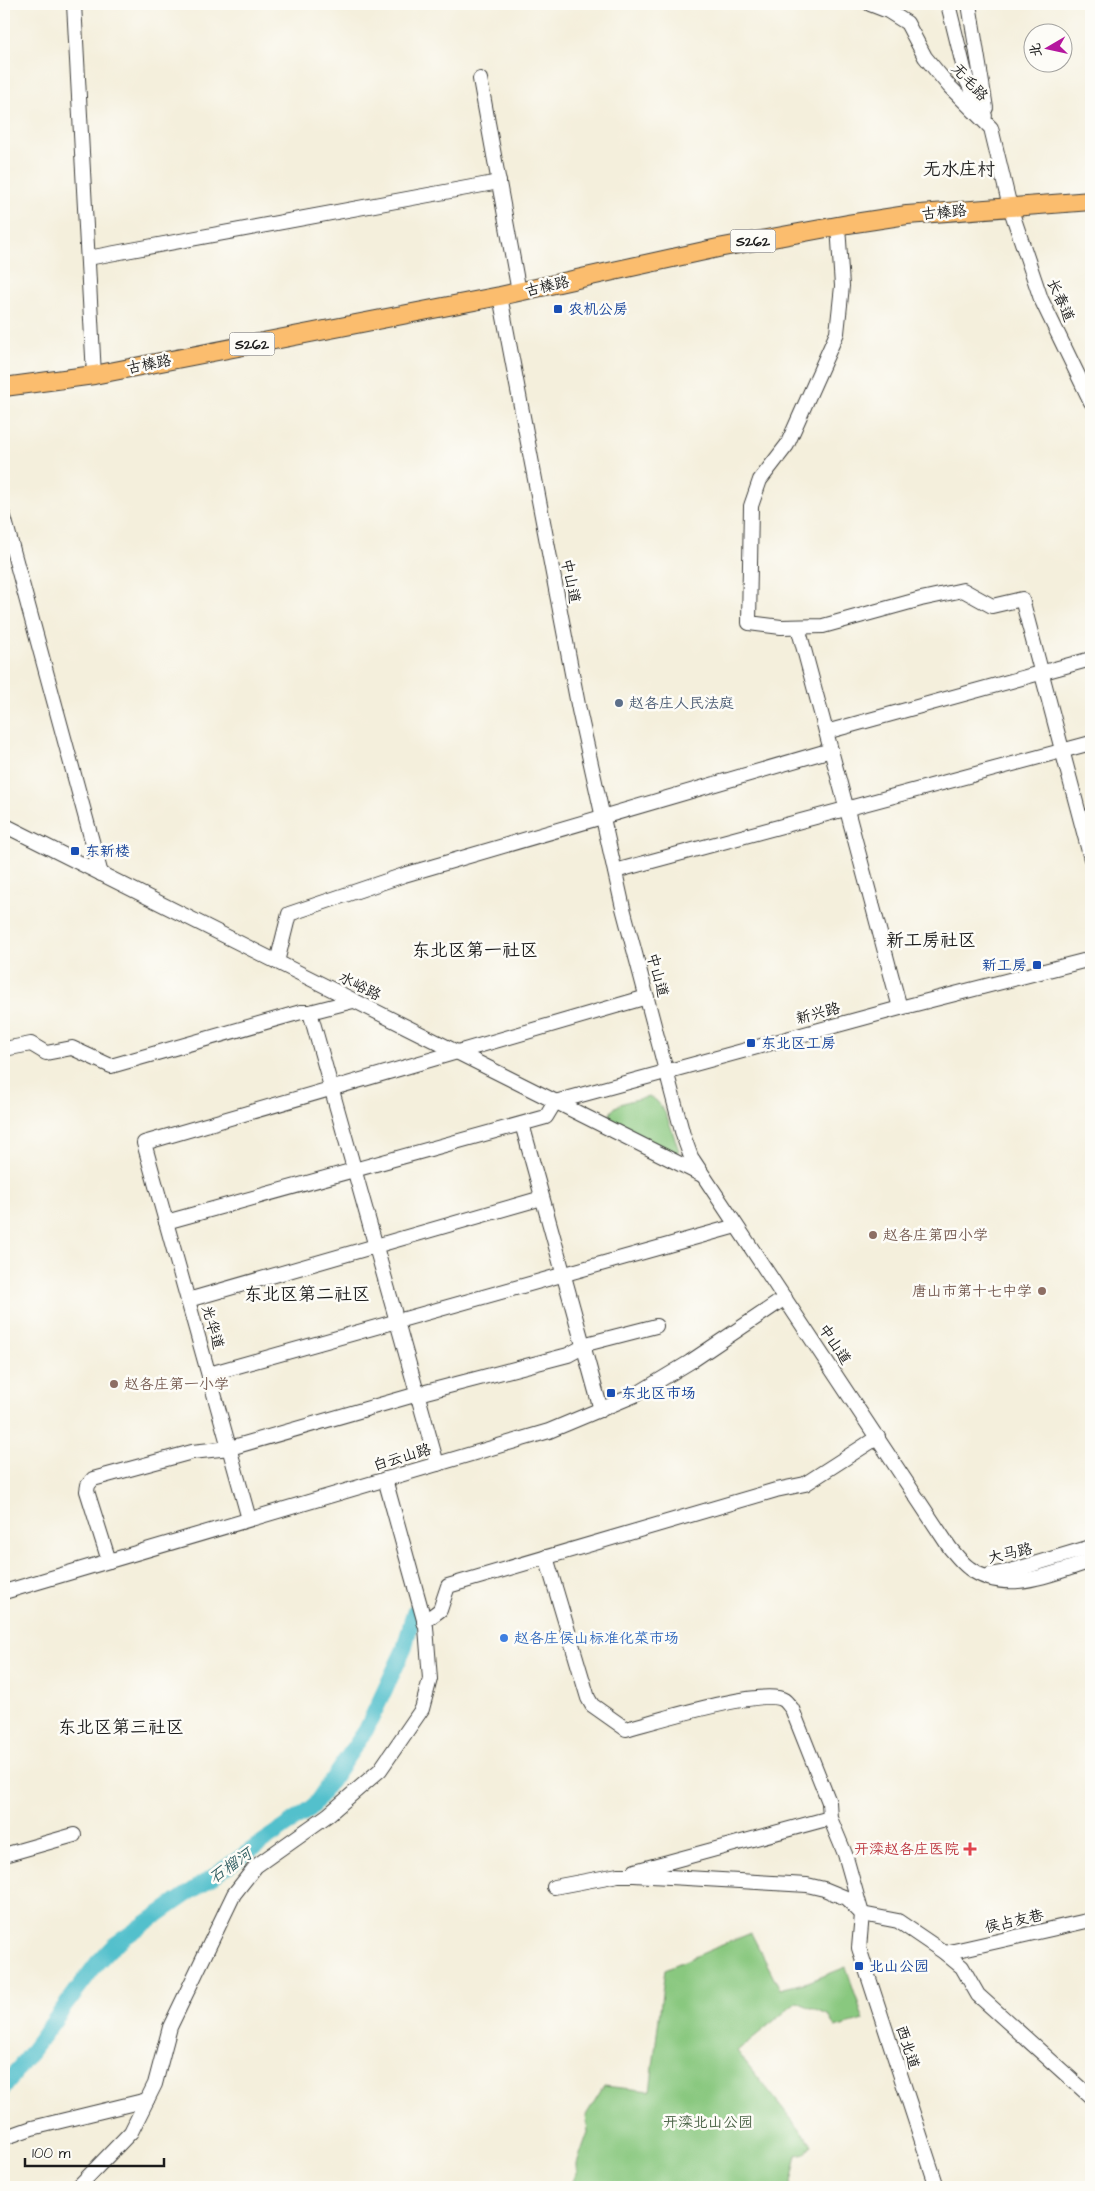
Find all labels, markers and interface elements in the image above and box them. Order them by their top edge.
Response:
north arrow [1022,22,1072,72]
text: 北 [1025,41,1047,58]
street label: 无毛路 [947,59,993,106]
district label: 无水庄村 [923,157,995,182]
street label: 古榛路 [921,200,967,225]
road number: S262 [730,230,776,252]
street label: 古榛路 [523,271,571,302]
street label: 长春道 [1042,275,1079,325]
place label: 农机公房 [568,299,628,320]
marker: 农机公房 [552,303,564,315]
road number: S262 [230,332,274,356]
street label: 古榛路 [125,350,173,379]
street label: 中山道 [556,557,585,605]
place label: 赵各庄人民法庭 [629,693,734,714]
marker: 赵各庄人民法庭 [613,697,625,709]
place label: 东新楼 [85,841,130,862]
marker: 东新楼 [69,845,81,857]
district label: 新工房社区 [886,928,976,953]
district label: 东北区第一社区 [412,938,538,963]
street label: 中山道 [642,951,673,1000]
place label: 新工房 [982,955,1027,976]
marker: 新工房 [1031,959,1043,971]
street label: 水峪路 [335,967,385,1006]
street label: 新兴路 [794,998,843,1029]
place label: 东北区工房 [761,1033,836,1054]
marker: 东北区工房 [745,1037,757,1049]
place label: 赵各庄第四小学 [883,1225,988,1246]
marker: 赵各庄第四小学 [867,1229,879,1241]
place label: 唐山市第十七中学 [912,1281,1032,1302]
district label: 东北区第二社区 [244,1282,370,1307]
marker: 唐山市第十七中学 [1036,1285,1048,1297]
street label: 光华道 [196,1303,229,1352]
street label: 中山道 [813,1320,856,1369]
place label: 赵各庄第一小学 [124,1374,229,1395]
marker: 赵各庄第一小学 [108,1378,120,1390]
place label: 东北区市场 [621,1383,696,1404]
marker: 东北区市场 [605,1387,617,1399]
street label: 白云山路 [370,1439,434,1476]
street label: 大马路 [986,1538,1034,1569]
place label: 赵各庄侯山标准化菜市场 [514,1628,679,1649]
marker: 赵各庄侯山标准化菜市场 [498,1632,510,1644]
district label: 东北区第三社区 [58,1715,184,1740]
place label: 开滦赵各庄医院 [854,1839,959,1860]
water label: 石榴河 [205,1841,259,1889]
marker: 开滦赵各庄医院 [963,1842,977,1856]
street label: 侯占友巷 [983,1905,1046,1938]
place label: 北山公园 [869,1956,929,1977]
marker: 北山公园 [853,1960,865,1972]
street label: 西北道 [891,2023,924,2072]
park label: 开滦北山公园 [663,2112,753,2133]
scale bar [25,2136,164,2168]
text: 100 m [32,2143,71,2164]

